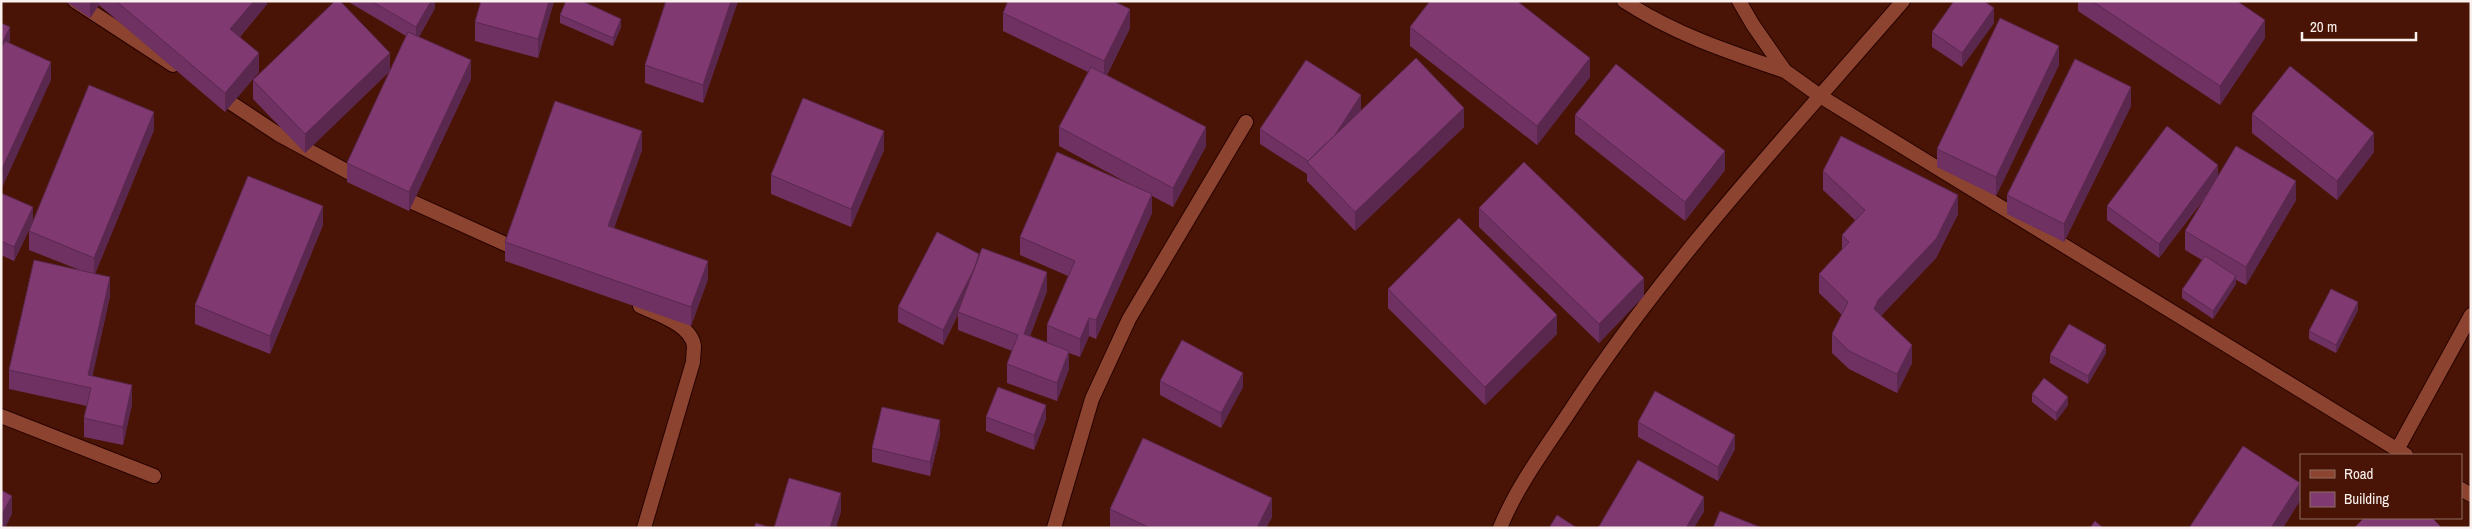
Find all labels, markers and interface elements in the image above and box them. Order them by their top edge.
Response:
scale bar [2302,10,2416,42]
text: 20 m [2310,16,2337,37]
legend [2300,454,2462,519]
text: Road [2344,463,2373,484]
text: Building [2344,488,2389,509]

